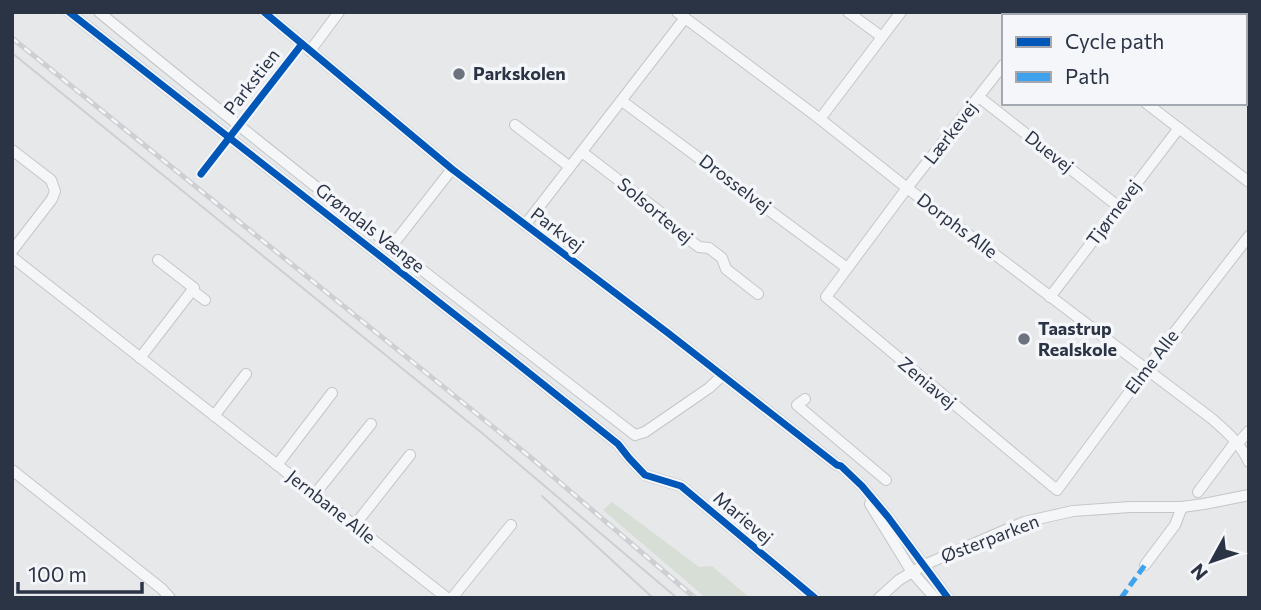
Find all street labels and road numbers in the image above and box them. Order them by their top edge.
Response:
street label: Parkstien [219,44,284,119]
street label: Lærkevej [919,97,982,168]
street label: Duevej [1021,125,1078,177]
street label: Drosselvej [695,149,776,217]
street label: Solsortevej [614,172,698,248]
street label: Tjørnevej [1081,175,1145,250]
street label: Grøndals Vænge [312,178,430,277]
street label: Dorphs Alle [913,188,1002,263]
street label: Parkvej [527,202,588,256]
street label: Elme Alle [1120,325,1183,398]
street label: Zeniavej [894,352,961,413]
street label: Jernbane Alle [283,465,380,548]
street label: Marievej [710,486,778,548]
street label: Østerparken [938,509,1042,567]

